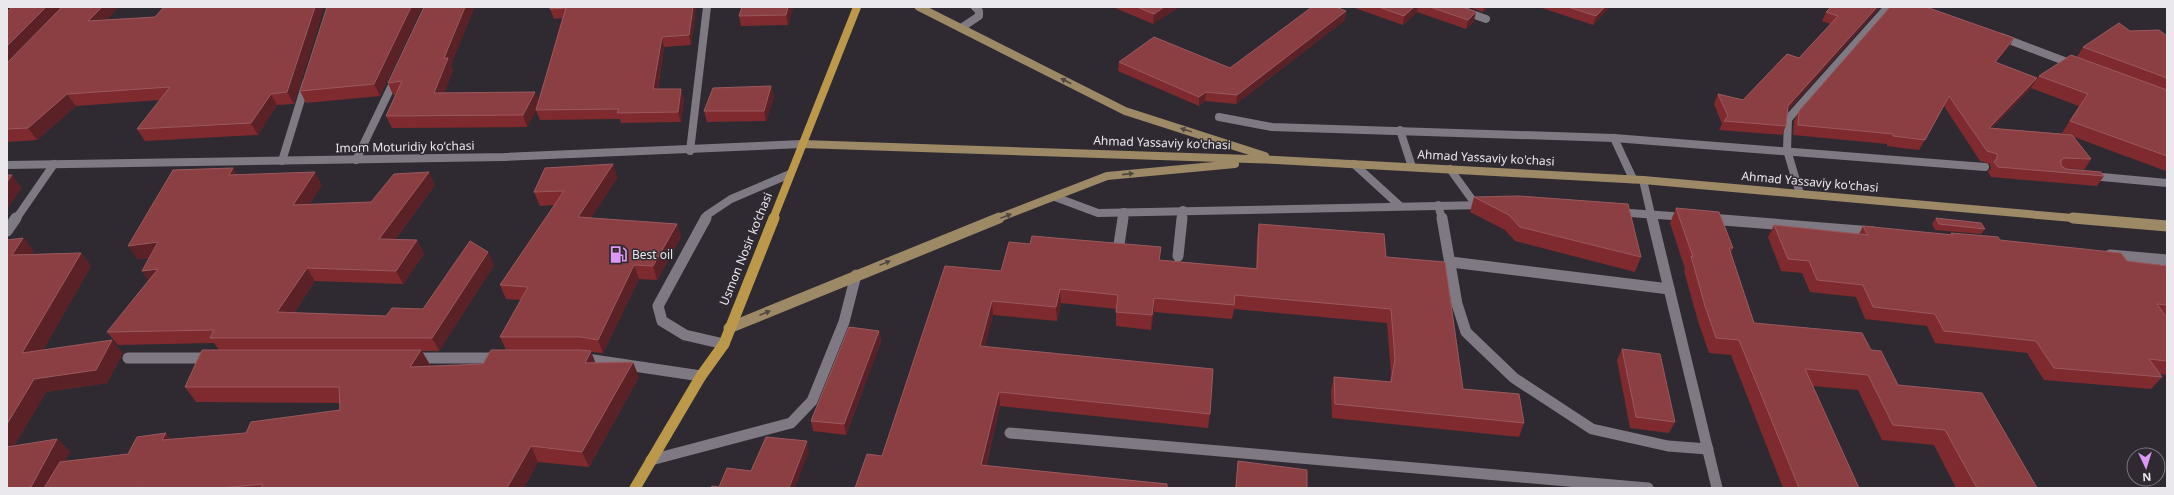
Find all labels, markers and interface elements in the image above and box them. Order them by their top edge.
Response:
one-way arrow [1060,78,1072,84]
one-way arrow [1179,127,1191,133]
street label: Ahmad Yassaviy ko'chasi [1093,132,1231,153]
street label: Imom Moturidiy koʻchasi [335,137,475,156]
street label: Ahmad Yassaviy ko'chasi [1417,145,1555,170]
street label: Ahmad Yassaviy ko'chasi [1741,167,1879,196]
one-way arrow [1122,171,1134,178]
street label: Usmon Nosir ko‘chasi [715,190,776,308]
one-way arrow [1000,212,1012,218]
fuel station icon: Best oil [609,245,629,265]
place label: Best oil [632,246,673,263]
one-way arrow [879,260,891,266]
one-way arrow [759,310,770,316]
north arrow [2126,447,2166,487]
text: N [2142,470,2152,485]

